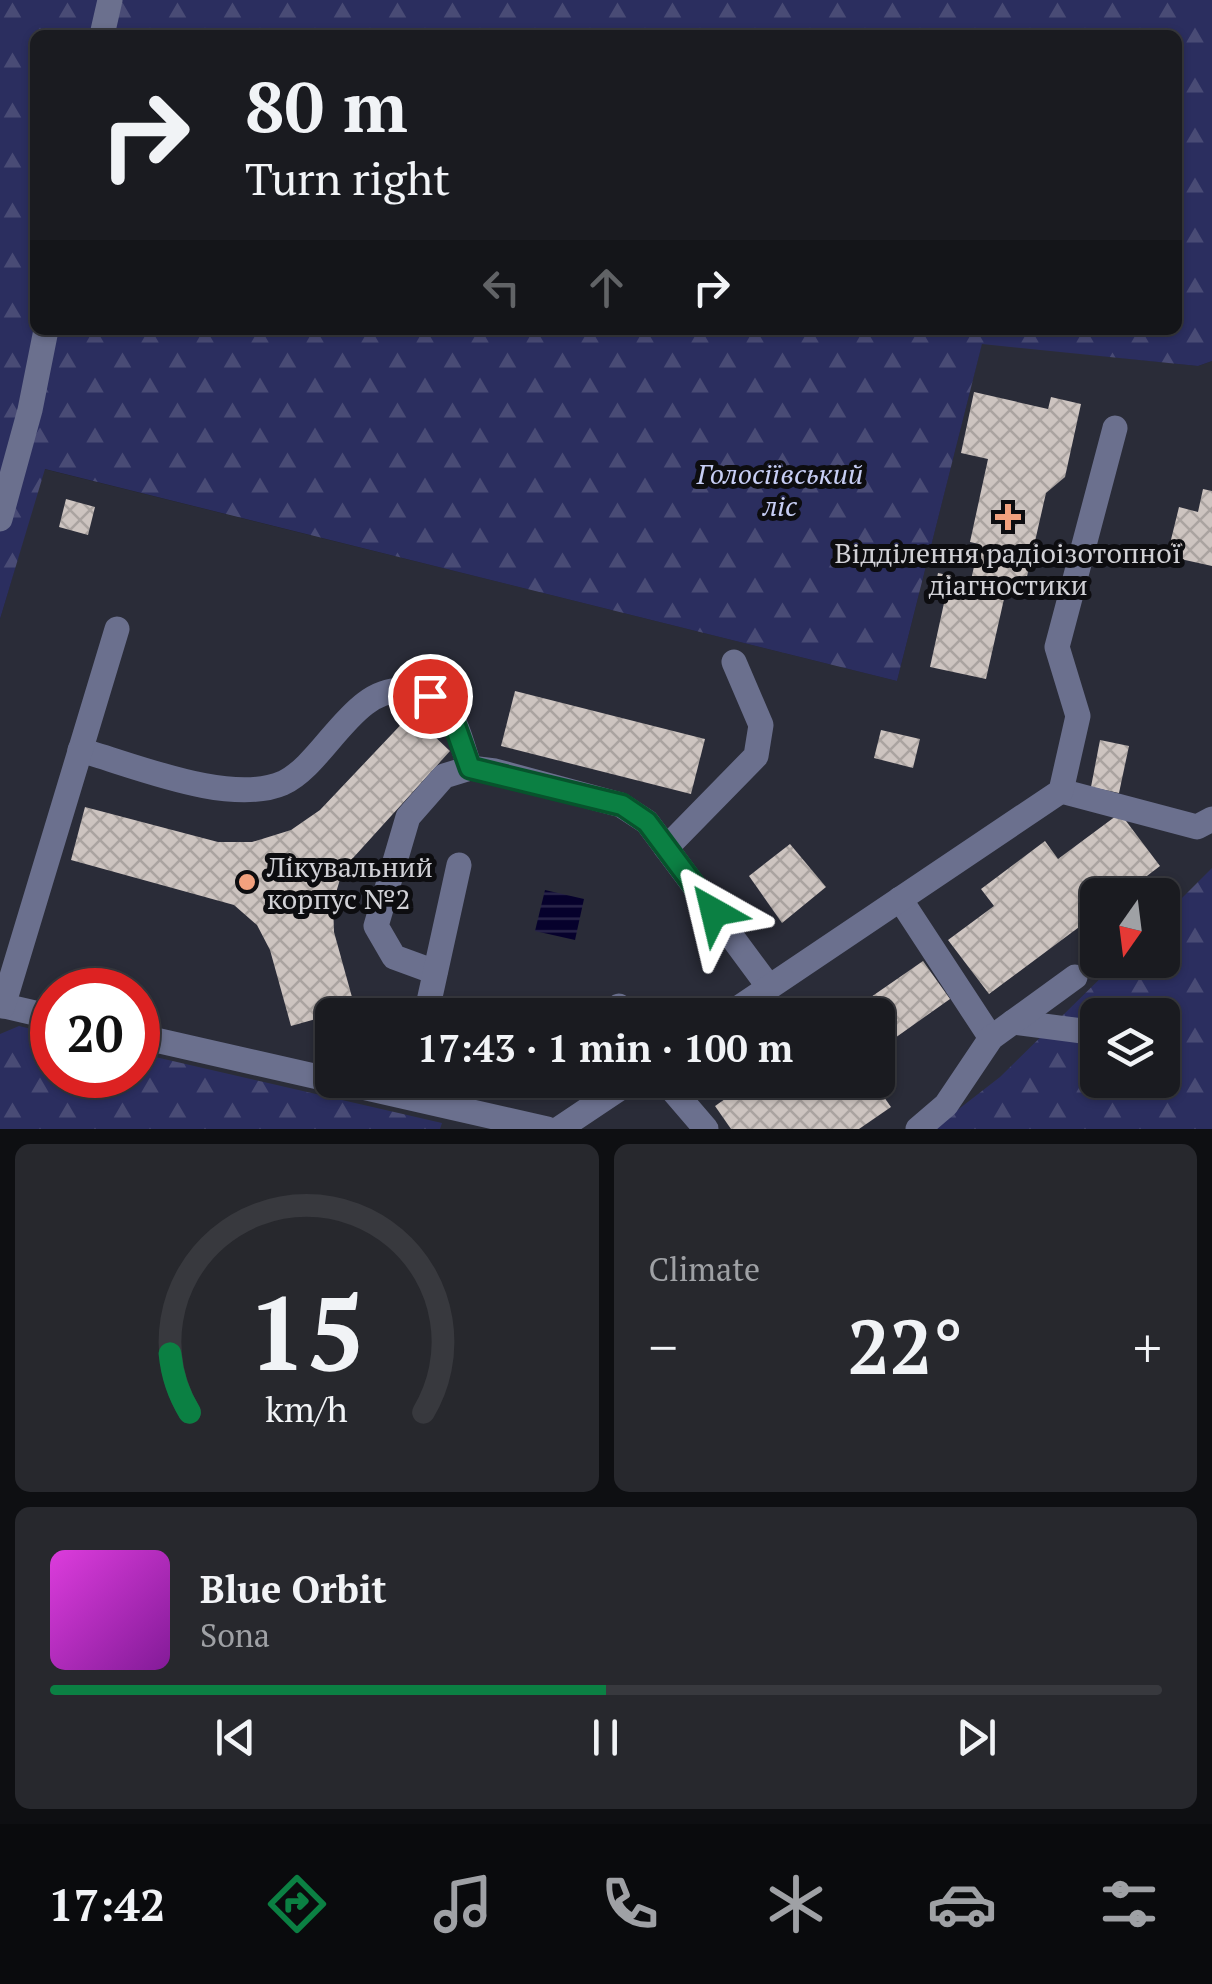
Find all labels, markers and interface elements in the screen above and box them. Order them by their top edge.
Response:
text: 80 m [245,59,408,152]
icon: right [80,70,210,200]
text: Turn right [245,148,450,208]
icon: left [474,260,529,315]
icon: ahead [579,260,634,315]
icon: right [684,260,739,315]
park label: Голосіївський ліс [696,455,863,524]
marker: Відділення радіоізотопної діагностики [995,504,1021,530]
place label: Відділення радіоізотопної діагностики [835,534,1181,603]
pin [388,654,473,739]
icon: arrive [403,669,458,724]
place label: Лікувальний корпус №2 [266,848,433,917]
position arrow [662,860,766,964]
marker: Лікувальний корпус №2 [236,871,258,893]
north arrow [1080,878,1180,978]
map controls [1080,878,1180,1098]
speed limit sign: 20 [30,968,160,1098]
button: layers [1080,998,1180,1098]
text: 17:43 · 1 min · 100 m [417,1023,793,1073]
text: Climate [649,1248,760,1290]
text: 15 [248,1262,366,1400]
text: 22° [847,1296,963,1395]
text: − [649,1310,678,1383]
text: + [1133,1310,1162,1383]
text: km/h [265,1385,348,1432]
text: Blue Orbit [200,1564,387,1614]
text: Sona [200,1614,270,1656]
icon: previous [208,1710,263,1765]
icon: pause [578,1710,633,1765]
icon: next [949,1710,1004,1765]
icon: directions [262,1869,332,1939]
icon: music [428,1869,498,1939]
icon: phone [595,1869,665,1939]
icon: climate [761,1869,831,1939]
icon: car [927,1869,997,1939]
icon: filters [1094,1869,1164,1939]
text: 17:42 [48,1874,165,1934]

